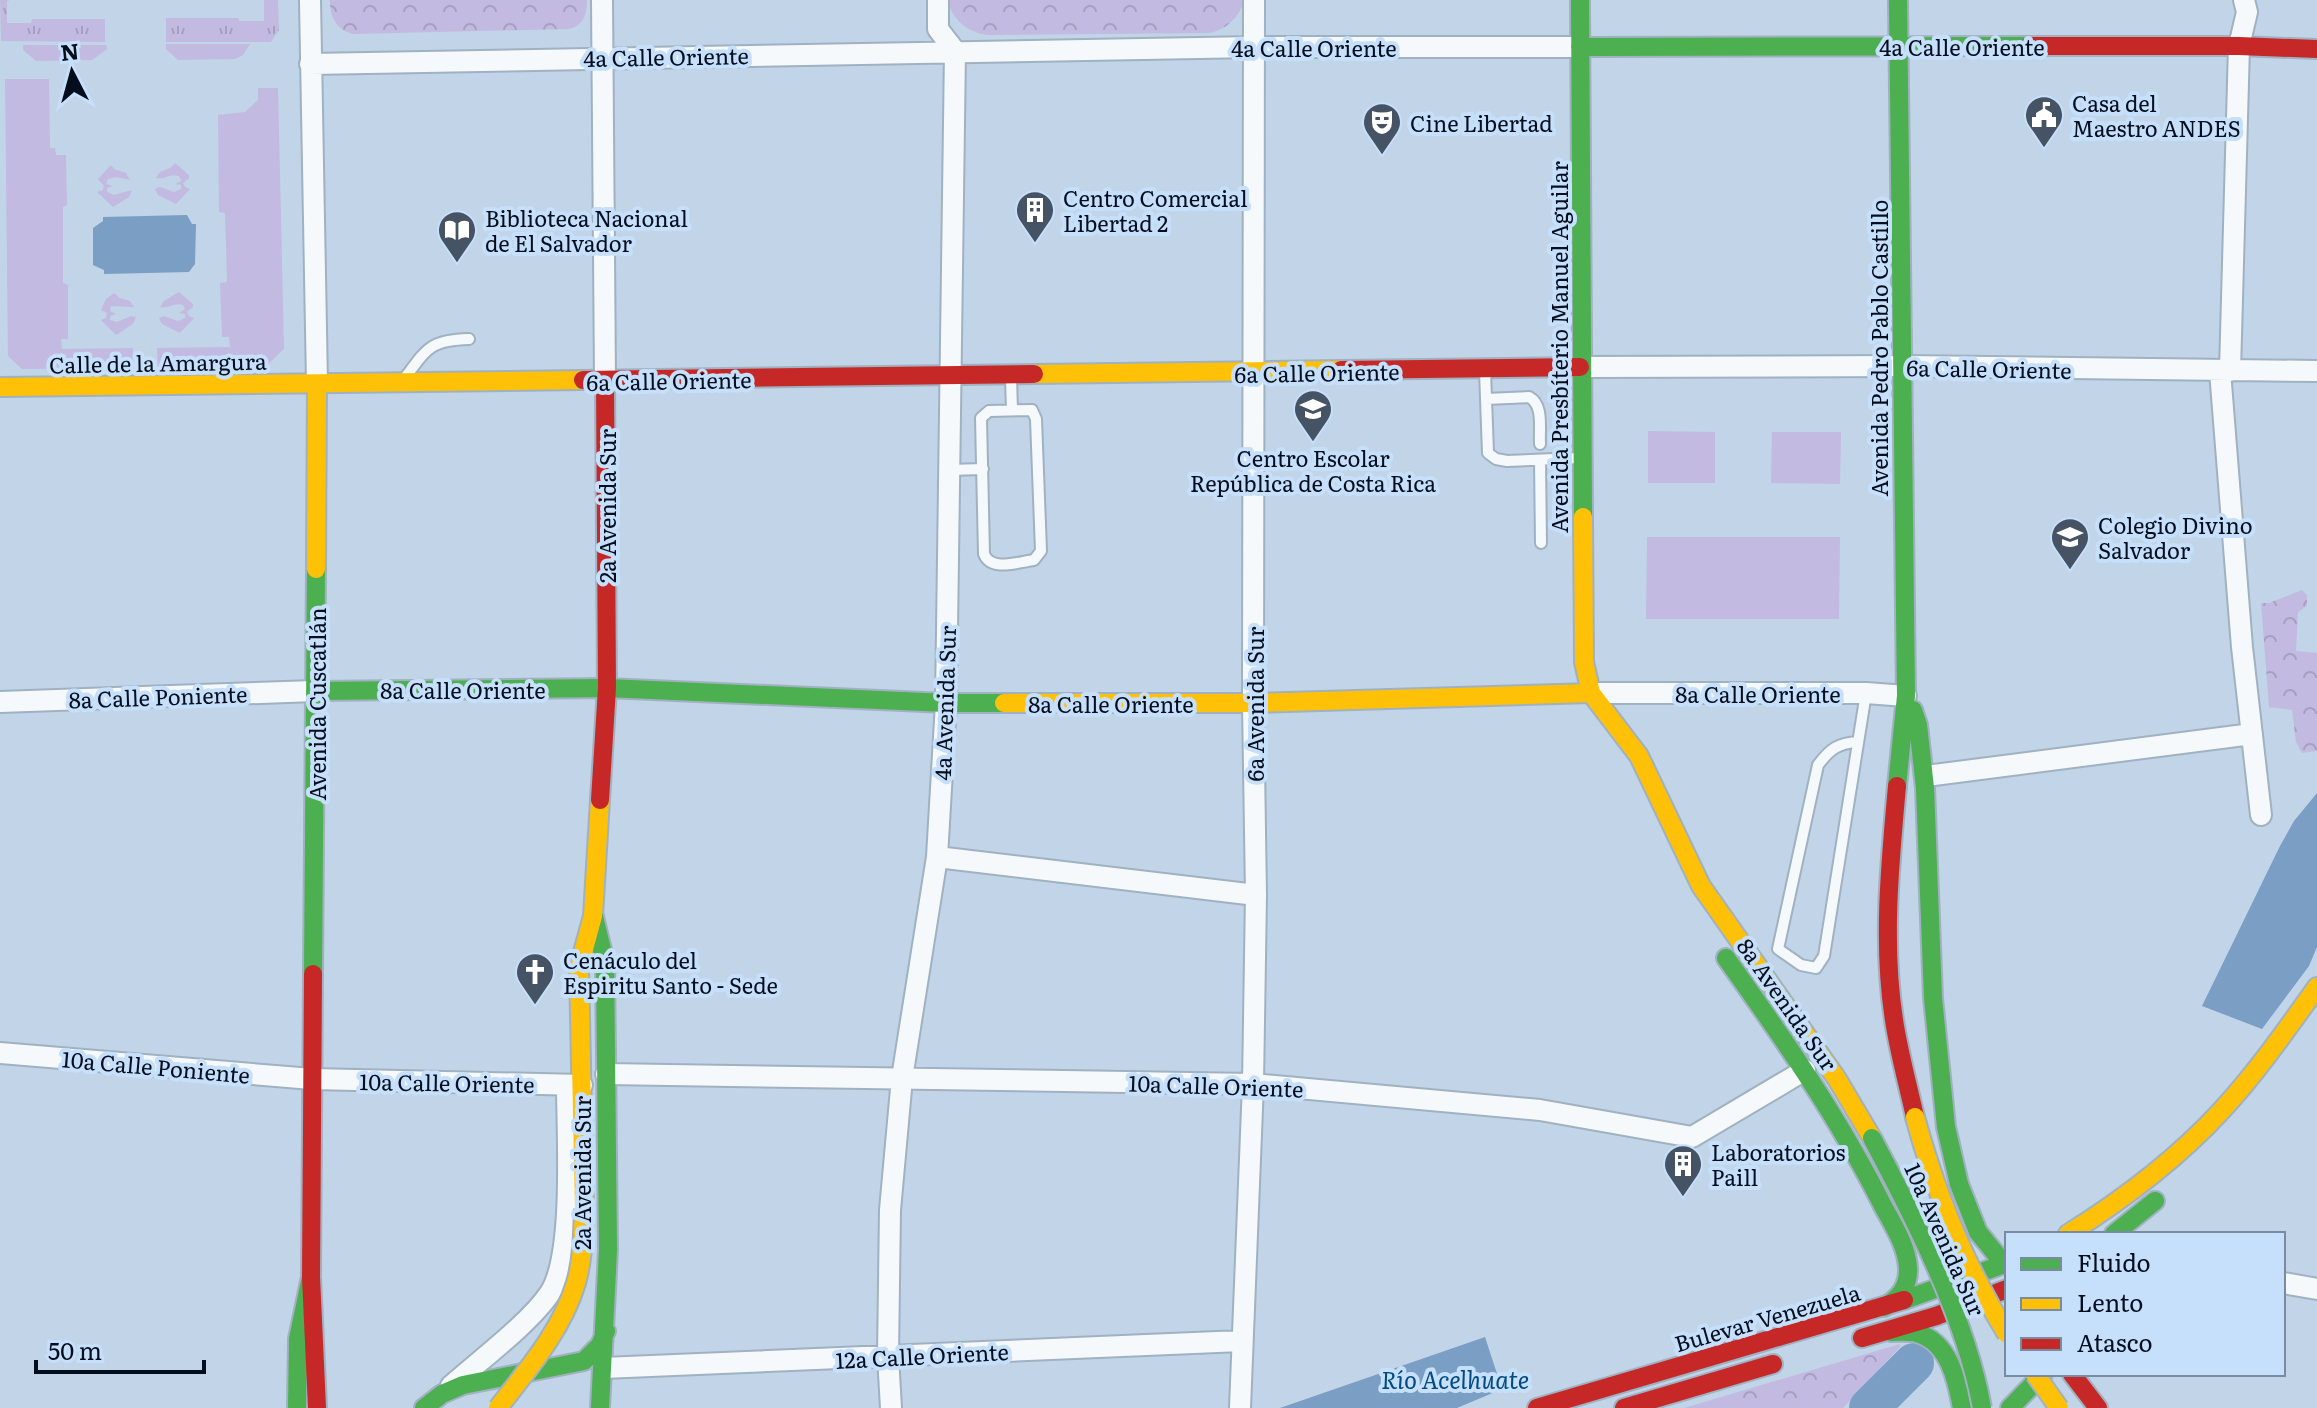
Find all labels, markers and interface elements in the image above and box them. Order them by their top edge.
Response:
street label: 4a Calle Oriente [1879,30,2045,63]
street label: 4a Calle Oriente [1231,31,1397,64]
north arrow [32,32,112,112]
text: N [59,33,81,68]
street label: 4a Calle Oriente [583,38,749,74]
place label: Casa del Maestro ANDES [2072,86,2241,144]
public building icon: Casa del Maestro ANDES [2023,94,2065,149]
theatre icon: Cine Libertad [1361,101,1403,156]
place label: Cine Libertad [1410,106,1553,139]
street label: Avenida Presbíterio Manuel Aguilar [1542,161,1575,533]
place label: Centro Comercial Libertad 2 [1063,181,1248,239]
building icon: Centro Comercial Libertad 2 [1014,189,1056,244]
street label: Avenida Pedro Pablo Castillo [1862,199,1895,497]
place label: Biblioteca Nacional de El Salvador [485,201,688,259]
library icon: Biblioteca Nacional de El Salvador [436,209,478,264]
street label: Calle de la Amargura [49,344,267,380]
street label: 6a Calle Oriente [1906,350,2072,386]
street label: 6a Calle Oriente [1234,354,1400,390]
street label: 6a Calle Oriente [586,362,752,398]
school or university icon: Centro Escolar República de Costa Rica [1292,388,1334,443]
street label: 2a Avenida Sur [590,428,623,583]
place label: Centro Escolar República de Costa Rica [1190,441,1436,499]
place label: Colegio Divino Salvador [2098,508,2253,566]
school or university icon: Colegio Divino Salvador [2049,516,2091,571]
street label: Avenida Cuscatlán [300,607,333,801]
street label: 4a Avenida Sur [925,624,963,781]
street label: 6a Avenida Sur [1238,626,1271,781]
street label: 8a Calle Oriente [380,673,546,706]
street label: 8a Calle Poniente [68,676,248,716]
street label: 8a Calle Oriente [1675,677,1841,710]
street label: 8a Calle Oriente [1028,687,1194,720]
street label: 8a Avenida Sur [1730,931,1846,1077]
place label: Cenáculo del Espiritu Santo - Sede [563,943,778,1001]
church icon: Cenáculo del Espiritu Santo - Sede [514,951,556,1006]
street label: 10a Calle Poniente [61,1041,251,1091]
street label: 10a Calle Oriente [359,1064,535,1100]
street label: 10a Calle Oriente [1128,1065,1304,1105]
street label: 2a Avenida Sur [565,1095,598,1250]
place label: Laboratorios Paill [1711,1135,1846,1193]
building icon: Laboratorios Paill [1662,1143,1704,1198]
street label: 10a Avenida Sur [1897,1157,1995,1321]
legend [2005,1232,2285,1376]
text: Fluido [2077,1244,2151,1279]
street label: Bulevar Venezuela [1670,1275,1864,1359]
text: Lento [2077,1284,2143,1319]
scale bar [36,1324,204,1374]
text: Atasco [2077,1324,2152,1359]
text: 50 m [48,1332,102,1367]
street label: 12a Calle Oriente [835,1334,1009,1376]
water label: Río Acelhuate [1381,1361,1529,1396]

